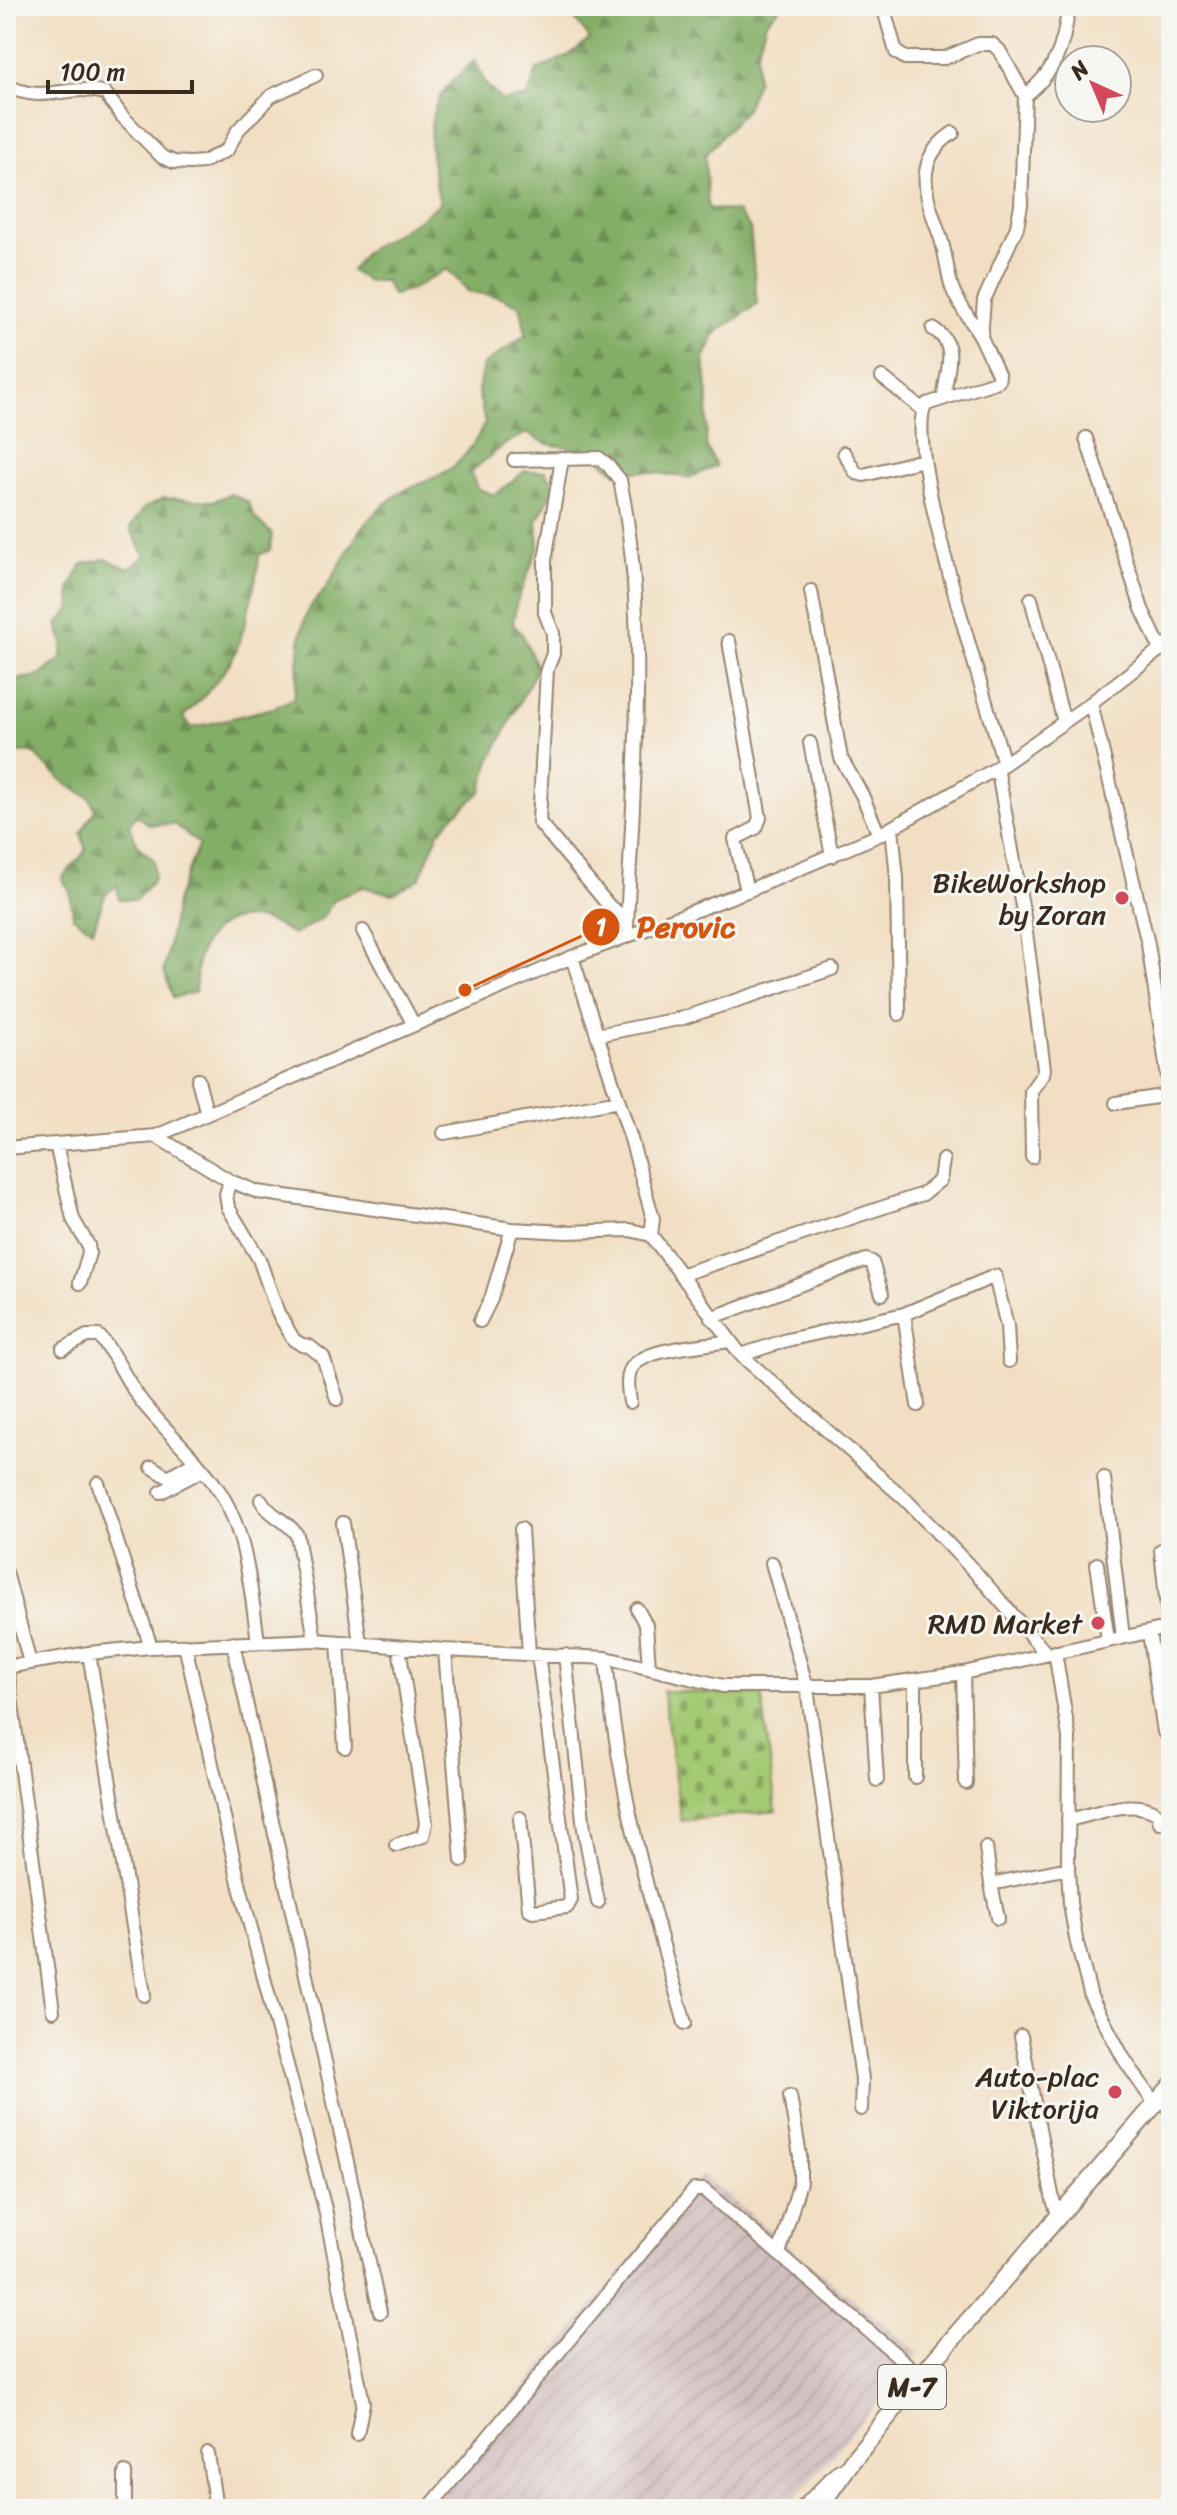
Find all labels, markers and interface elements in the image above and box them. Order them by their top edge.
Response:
scale bar [48,44,192,94]
north arrow [1053,44,1133,124]
text: N [1060,50,1099,90]
text: 100 m [60,51,125,93]
place label: BikeWorkshop by Zoran [933,858,1106,939]
marker: BikeWorkshop by Zoran [1113,889,1131,907]
callout: Perovic [581,900,751,954]
text: Perovic [637,900,736,954]
text: 1 [596,906,606,948]
place label: RMD Market [928,1599,1084,1648]
marker: RMD Market [1089,1614,1107,1632]
place label: Auto-plac Viktorija [974,2052,1099,2133]
marker: Auto-plac Viktorija [1106,2083,1124,2101]
road number: M-7 [878,2365,946,2409]

